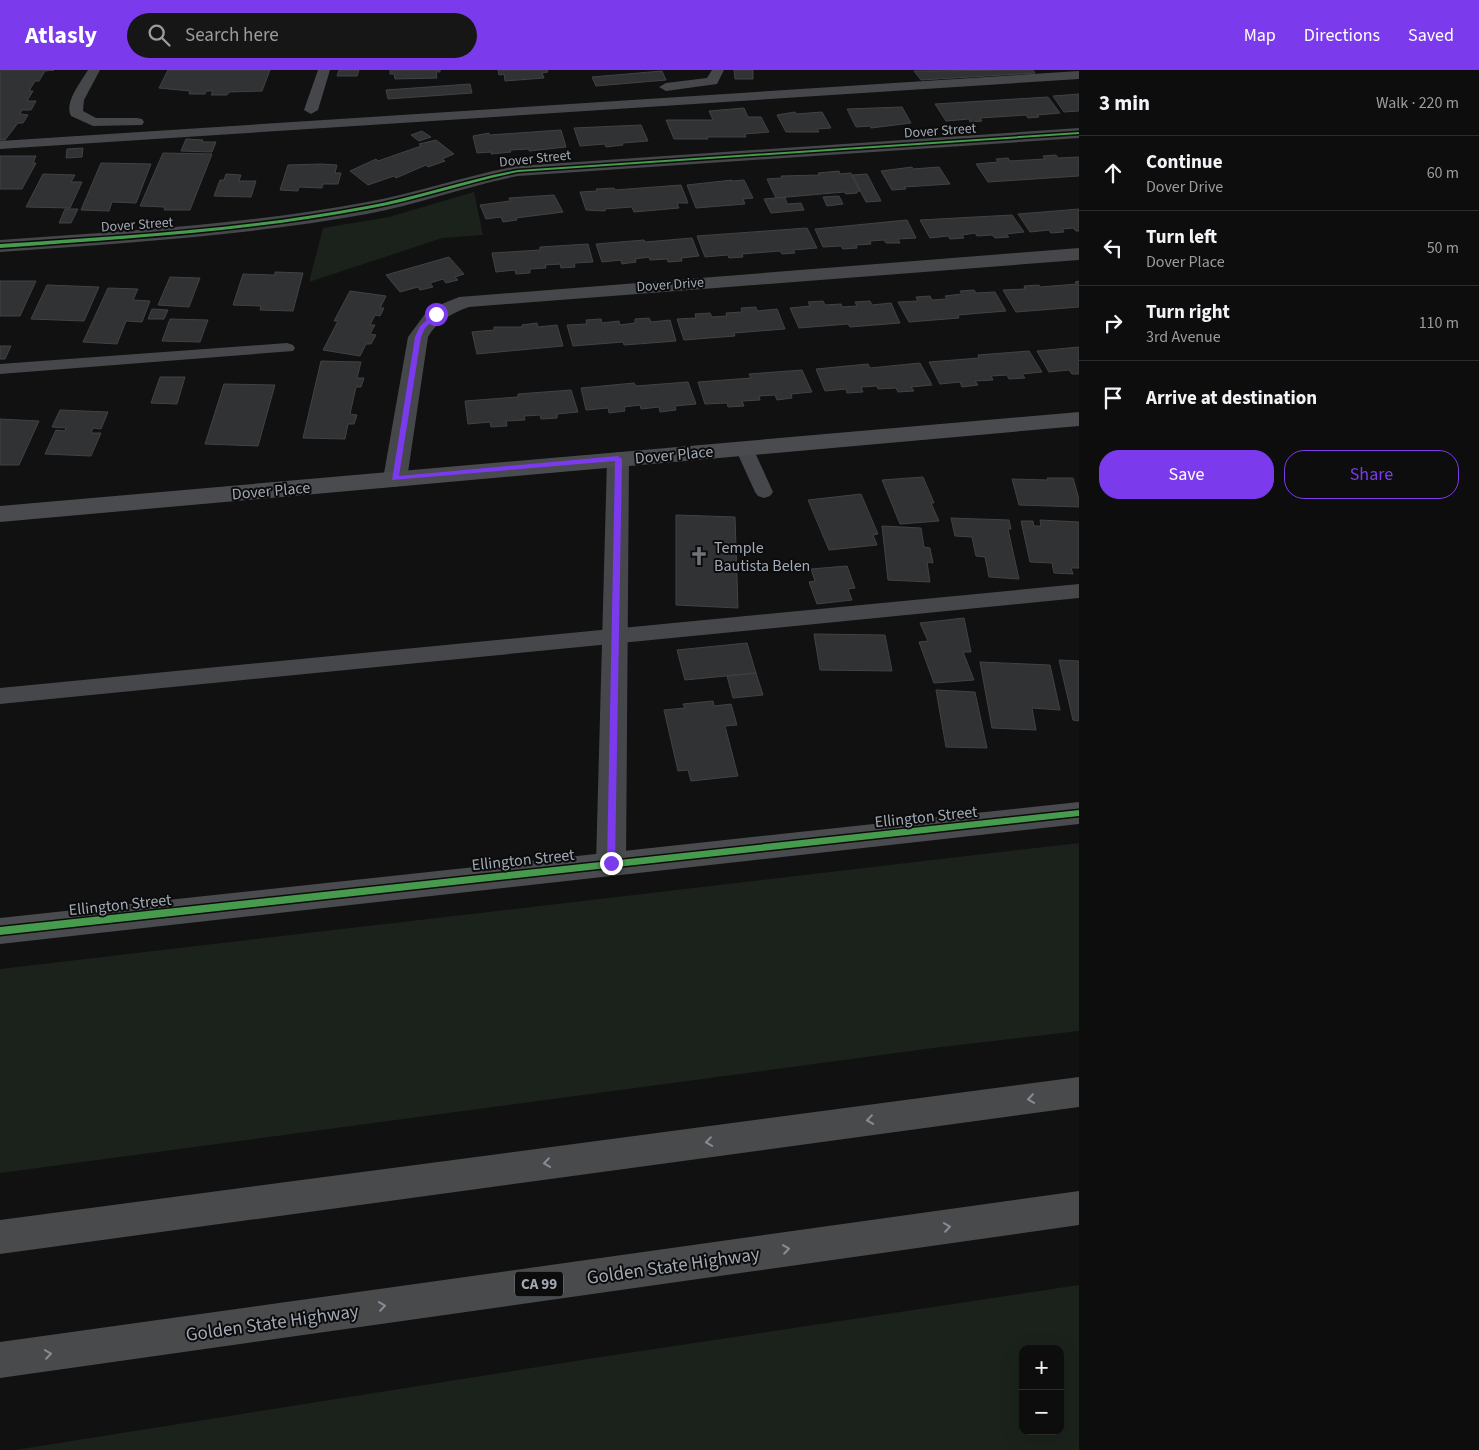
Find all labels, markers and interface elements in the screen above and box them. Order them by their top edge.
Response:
search box [127,13,477,58]
text: Atlasly [25,18,97,53]
icon: search [145,21,173,49]
text: Search here [185,22,279,49]
text: Map [1244,23,1276,48]
text: Directions [1304,23,1380,48]
text: Saved [1408,23,1454,48]
text: 3 min [1099,88,1150,118]
text: Walk · 220 m [1376,92,1459,114]
street label: Dover Street [903,118,977,143]
street label: Dover Street [498,145,572,173]
text: Continue [1146,149,1223,176]
icon: ahead [1099,159,1127,187]
text: 60 m [1427,162,1459,184]
text: Dover Drive [1146,176,1223,198]
street label: Dover Street [100,212,174,237]
text: Turn left [1146,224,1217,251]
icon: left [1099,234,1127,262]
text: 50 m [1427,237,1459,259]
text: Dover Place [1146,251,1225,273]
street label: Dover Drive [636,273,705,297]
text: Turn right [1146,299,1230,326]
route start [425,303,448,326]
icon: right [1099,309,1127,337]
text: 110 m [1419,312,1459,334]
text: 3rd Avenue [1146,326,1221,348]
icon: arrive [1099,384,1127,412]
text: Arrive at destination [1146,385,1317,412]
street label: Dover Place [634,441,714,469]
button: Save [1099,450,1274,499]
button: Share [1284,450,1459,499]
street label: Dover Place [231,477,311,505]
place label: Temple Bautista Belen [714,537,810,577]
church icon: Temple Bautista Belen [688,545,710,567]
street label: Ellington Street [874,801,979,833]
street label: Ellington Street [471,844,576,876]
route end [600,852,623,875]
street label: Ellington Street [68,889,173,921]
one-way arrow [1026,1093,1035,1103]
one-way arrow [865,1114,873,1125]
one-way arrow [704,1136,712,1147]
one-way arrow [543,1158,552,1168]
one-way arrow [943,1222,951,1232]
street label: Golden State Highway [585,1241,762,1292]
one-way arrow [782,1245,790,1255]
road number: CA 99 [515,1272,563,1296]
street label: Golden State Highway [184,1298,361,1349]
one-way arrow [378,1302,387,1312]
map controls [1019,1345,1064,1435]
button: + [1019,1345,1064,1390]
one-way arrow [44,1349,53,1359]
button: − [1019,1390,1064,1435]

